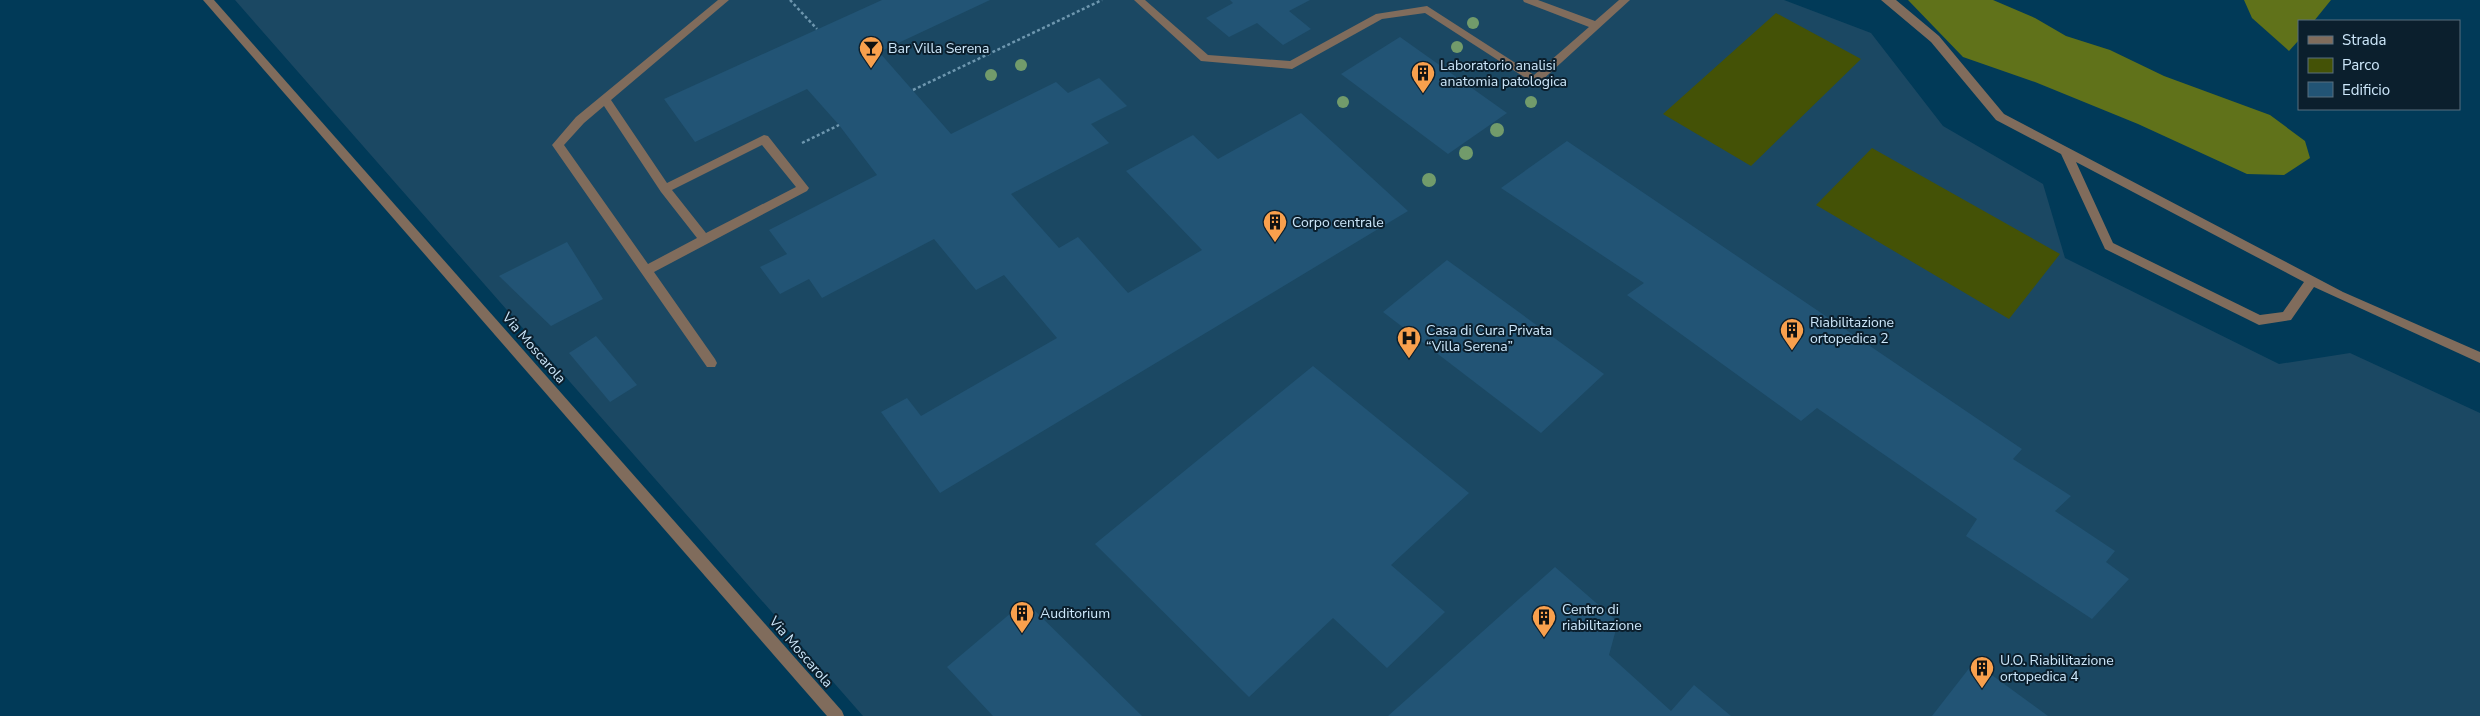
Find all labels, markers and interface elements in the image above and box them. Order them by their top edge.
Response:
legend [2298,20,2460,110]
text: Strada [2342,30,2386,50]
bar icon: Bar Villa Serena [858,35,884,69]
place label: Bar Villa Serena [888,39,990,58]
text: Parco [2342,55,2380,75]
place label: Laboratorio analisi anatomia patologica [1440,56,1567,91]
building icon: Laboratorio analisi anatomia patologica [1410,60,1436,94]
text: Edificio [2342,80,2390,100]
building icon: Corpo centrale [1262,209,1288,243]
place label: Corpo centrale [1292,213,1384,232]
street label: Via Moscarola [497,308,570,388]
place label: Riabilitazione ortopedica 2 [1810,313,1894,348]
building icon: Riabilitazione ortopedica 2 [1779,317,1805,351]
place label: Casa di Cura Privata “Villa Serena” [1426,321,1552,356]
hospital icon: Casa di Cura Privata “Villa Serena” [1396,325,1422,359]
building icon: Auditorium [1009,600,1035,634]
place label: Centro di riabilitazione [1562,600,1642,635]
place label: Auditorium [1040,604,1110,623]
building icon: Centro di riabilitazione [1531,604,1557,638]
street label: Via Moscarola [764,612,837,692]
place label: U.O. Riabilitazione ortopedica 4 [2000,651,2114,686]
building icon: U.O. Riabilitazione ortopedica 4 [1969,655,1995,689]

